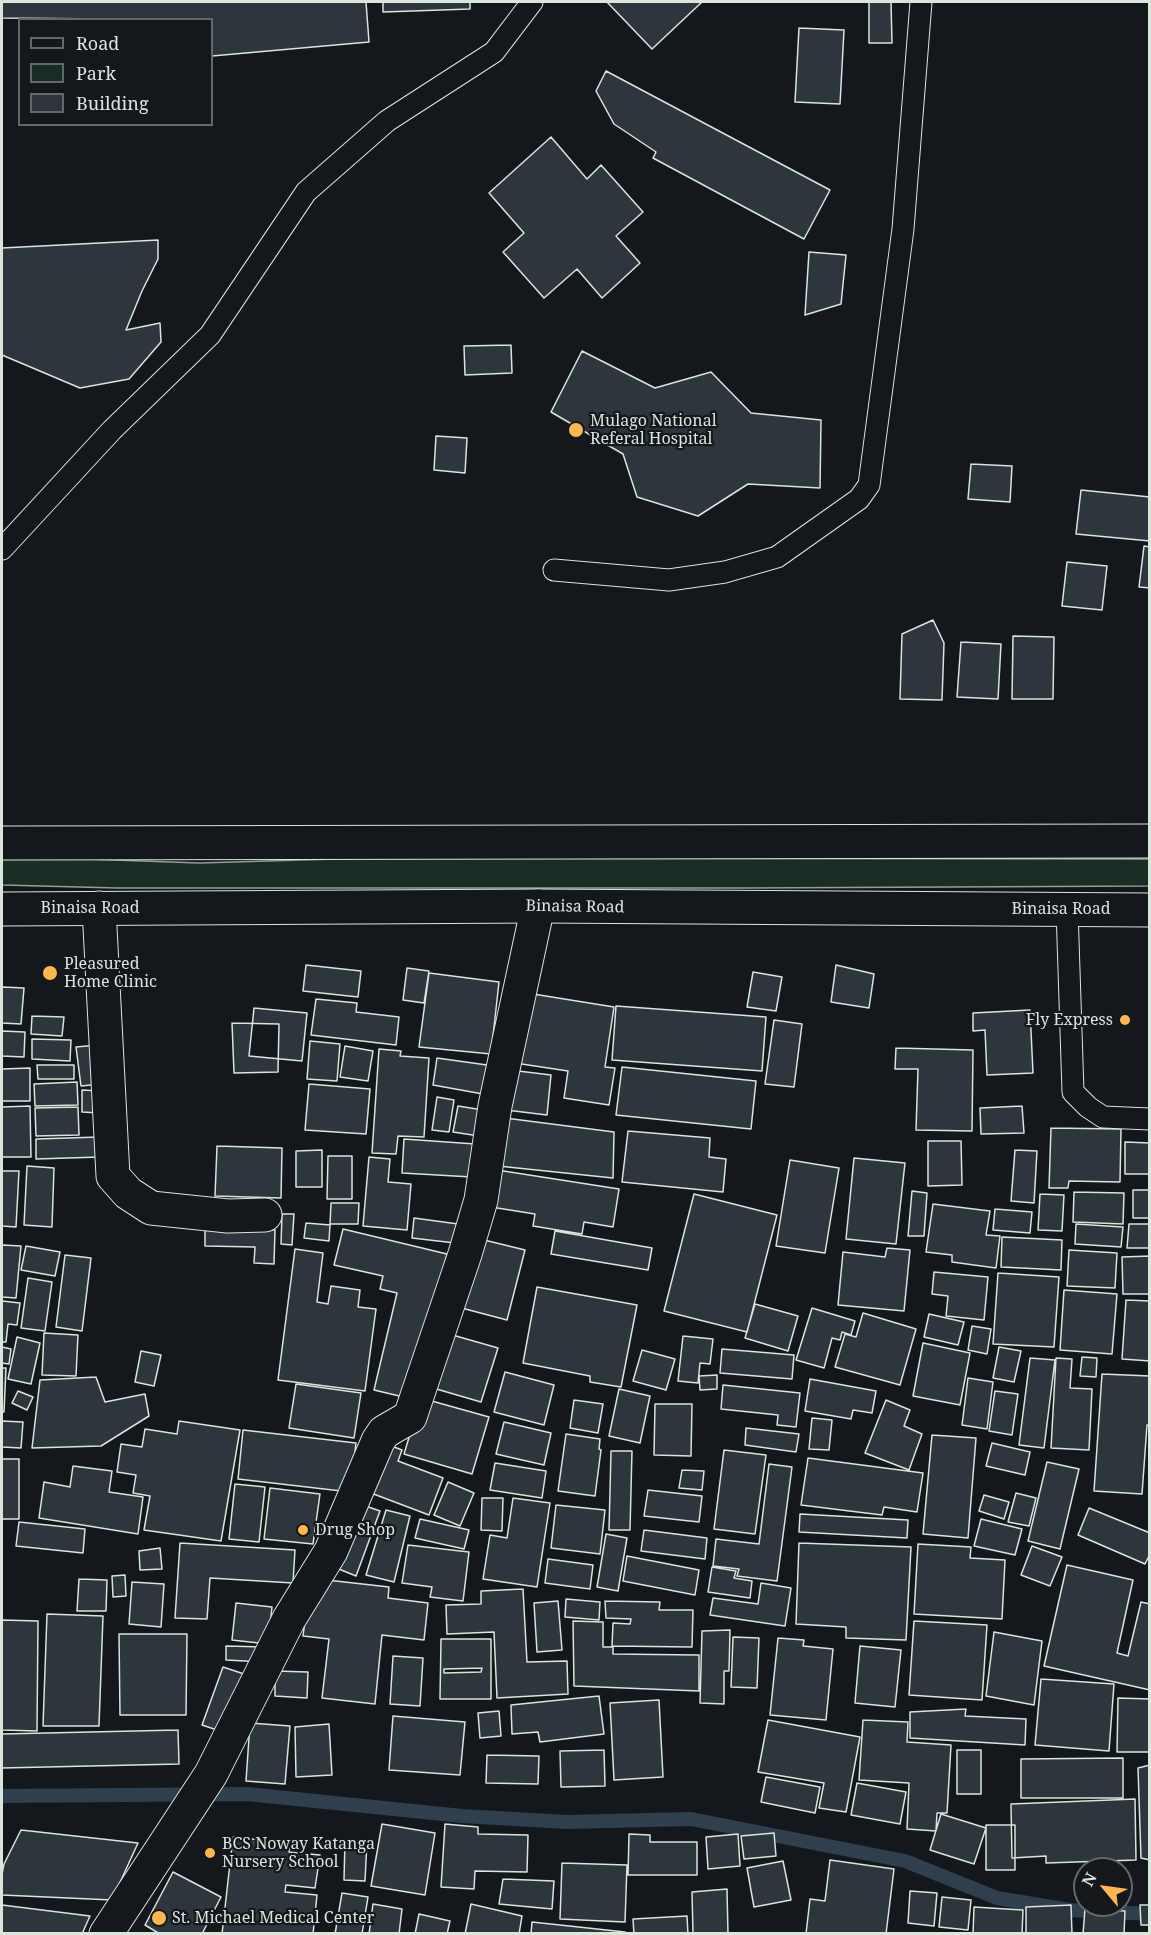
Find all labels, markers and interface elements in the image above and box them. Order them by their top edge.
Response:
legend [18,18,213,126]
text: Road [76,31,119,55]
text: Park [76,61,116,85]
text: Building [76,91,149,115]
place label: Mulago National Referal Hospital [590,411,717,449]
marker: Mulago National Referal Hospital [567,421,585,439]
street label: Binaisa Road [525,897,625,917]
street label: Binaisa Road [41,898,139,918]
street label: Binaisa Road [1012,899,1110,919]
place label: Pleasured Home Clinic [64,954,157,992]
marker: Pleasured Home Clinic [41,964,59,982]
place label: Fly Express [1026,1010,1113,1030]
marker: Fly Express [1118,1013,1132,1027]
place label: Drug Shop [315,1520,395,1540]
marker: Drug Shop [296,1523,310,1537]
place label: BCS Noway Katanga Nursery School [222,1834,375,1872]
marker: BCS Noway Katanga Nursery School [203,1846,217,1860]
north arrow [1073,1857,1133,1917]
text: N [1076,1868,1102,1890]
place label: St. Michael Medical Center [172,1908,374,1928]
marker: St. Michael Medical Center [150,1909,168,1927]

